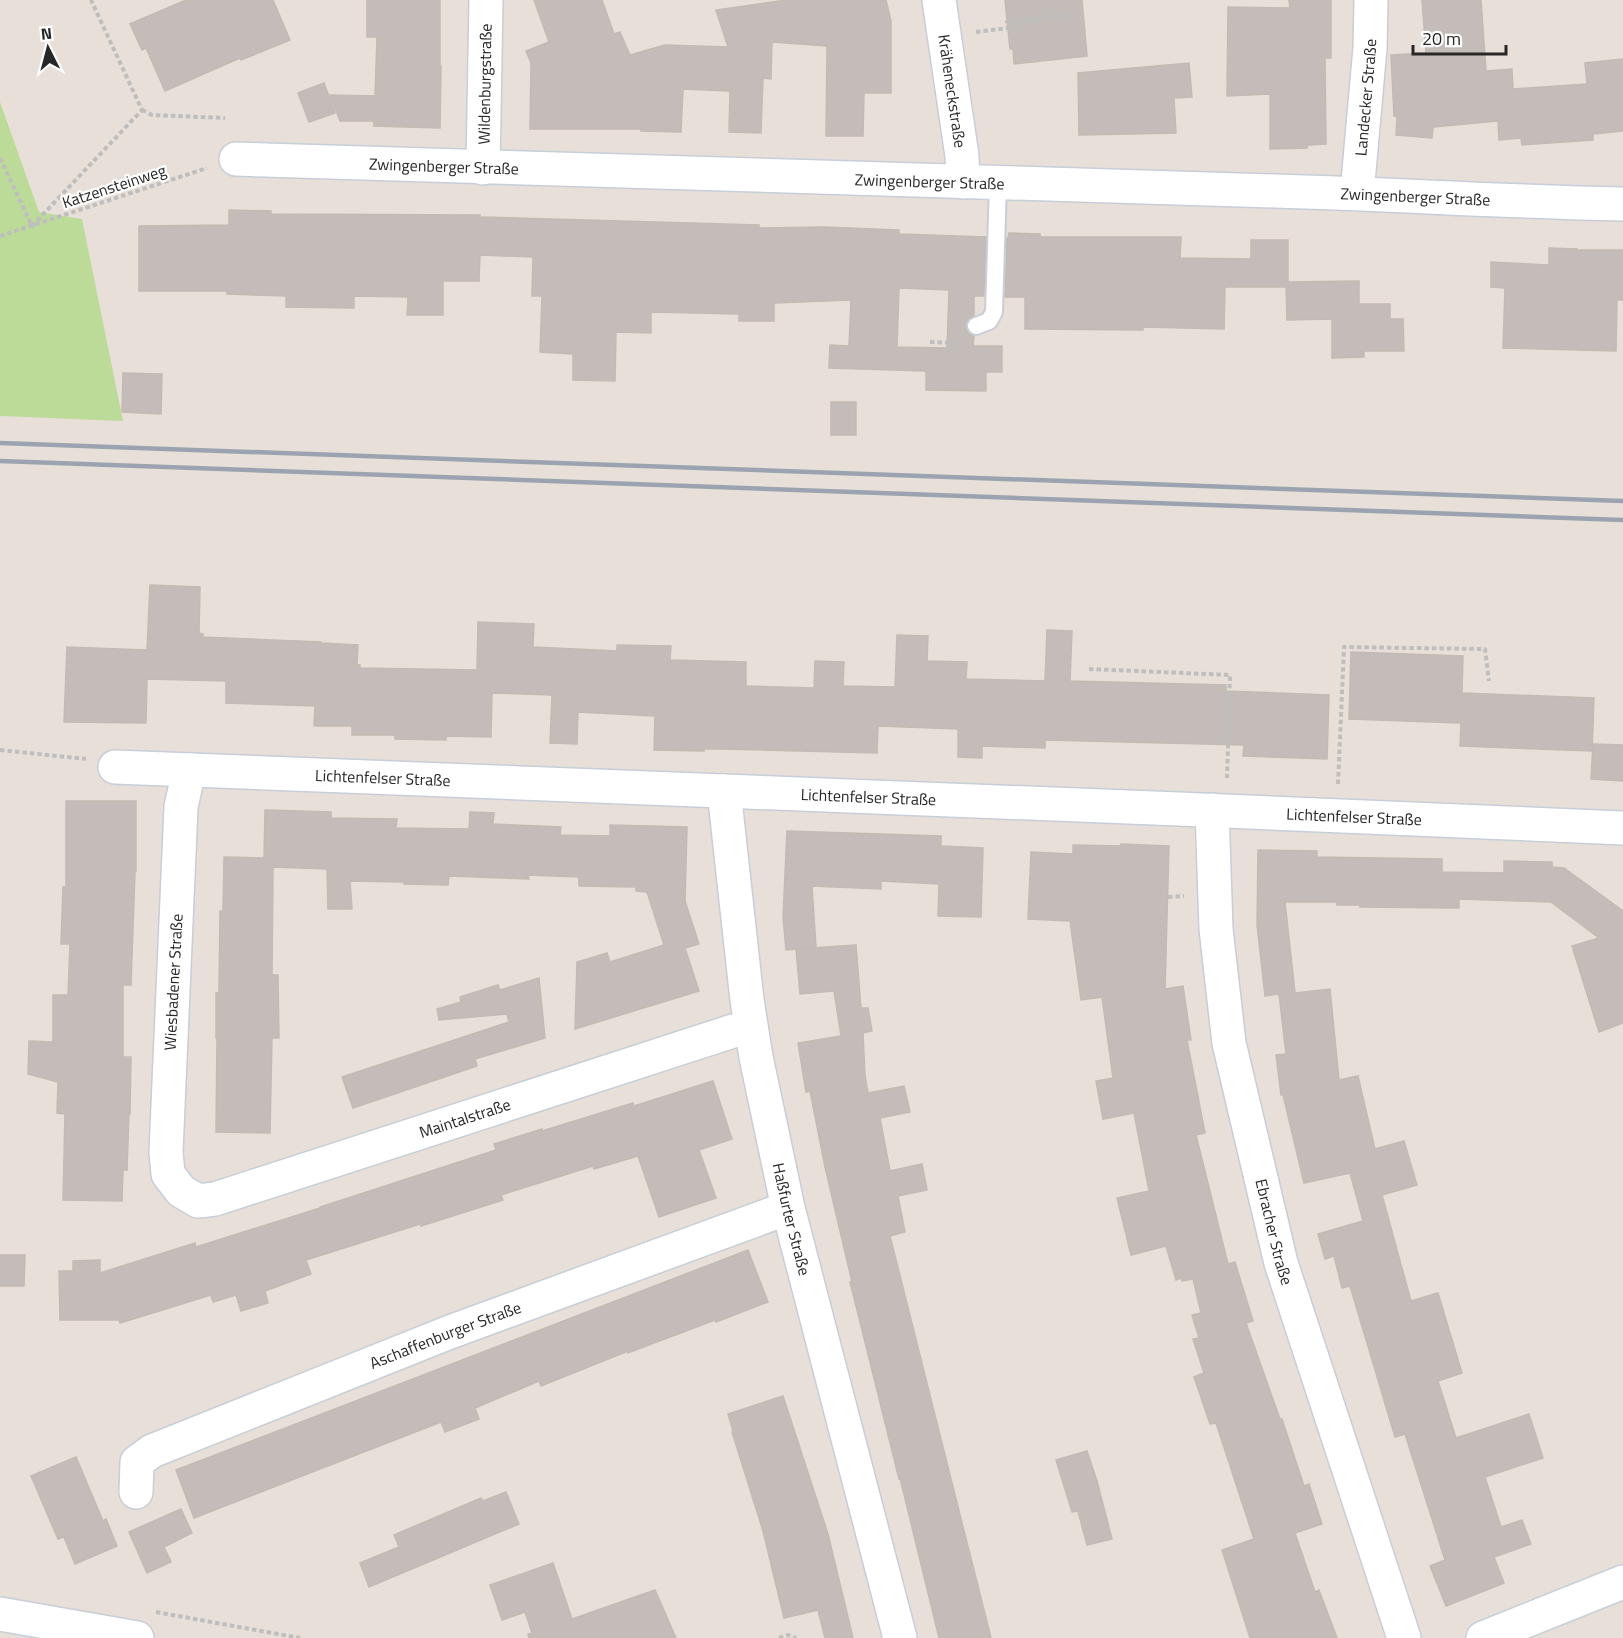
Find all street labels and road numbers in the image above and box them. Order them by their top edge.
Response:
street label: Wildenburgstraße [471,23,498,145]
street label: Kräheneckstraße [932,33,973,149]
street label: Landecker Straße [1348,39,1382,157]
street label: Zwingenberger Straße [368,152,519,181]
street label: Katzensteinweg [59,158,169,214]
street label: Zwingenberger Straße [854,167,1005,196]
street label: Zwingenberger Straße [1340,181,1491,212]
street label: Lichtenfelser Straße [315,763,451,792]
street label: Lichtenfelser Straße [800,782,937,811]
street label: Lichtenfelser Straße [1286,802,1422,831]
street label: Wiesbadener Straße [157,913,189,1051]
street label: Maintalstraße [416,1092,513,1144]
street label: Haßfurter Straße [767,1161,817,1278]
street label: Ebracher Straße [1249,1176,1299,1288]
street label: Aschaffenburger Straße [366,1295,524,1375]

